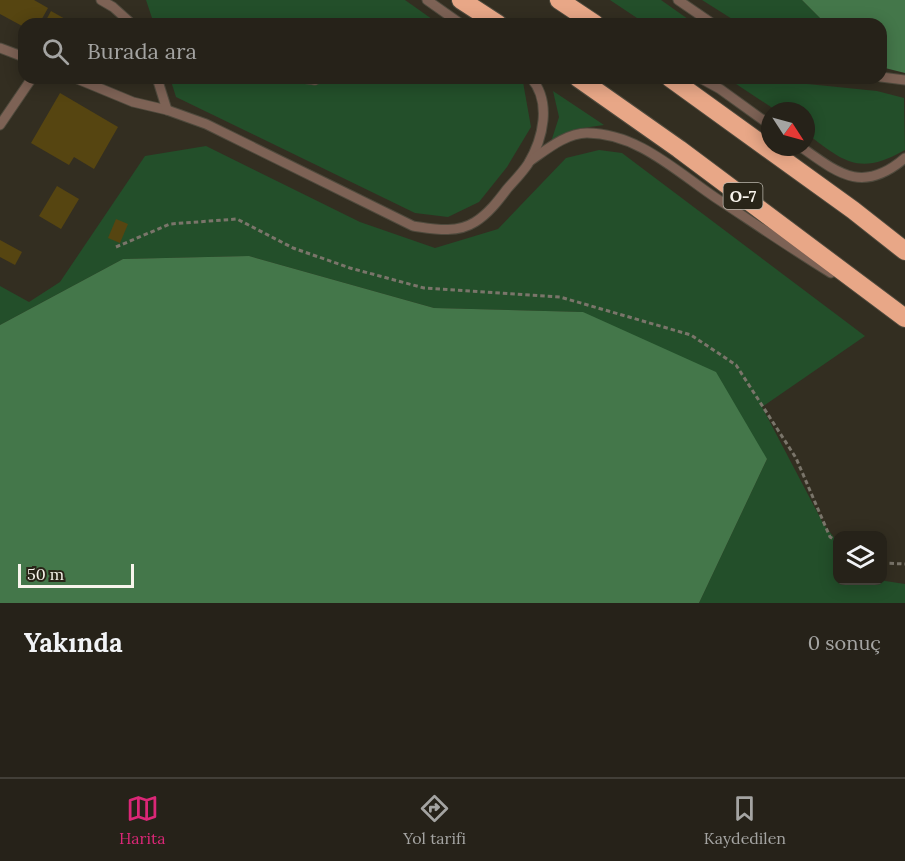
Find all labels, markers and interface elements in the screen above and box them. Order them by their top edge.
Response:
search box [18,18,887,84]
icon: search [39,35,72,68]
text: Burada ara [87,37,197,65]
north arrow [761,102,815,156]
road number: O-7 [724,183,762,209]
map controls [833,531,887,585]
button: layers [833,531,887,585]
scale bar [18,561,134,588]
text: 50 m [27,564,64,584]
text: Yakında [24,626,123,659]
text: 0 sonuç [808,630,881,655]
tab: Harita [119,792,165,848]
tab: Yol tarifi [403,792,466,848]
tab: Kaydedilen [704,792,786,848]

